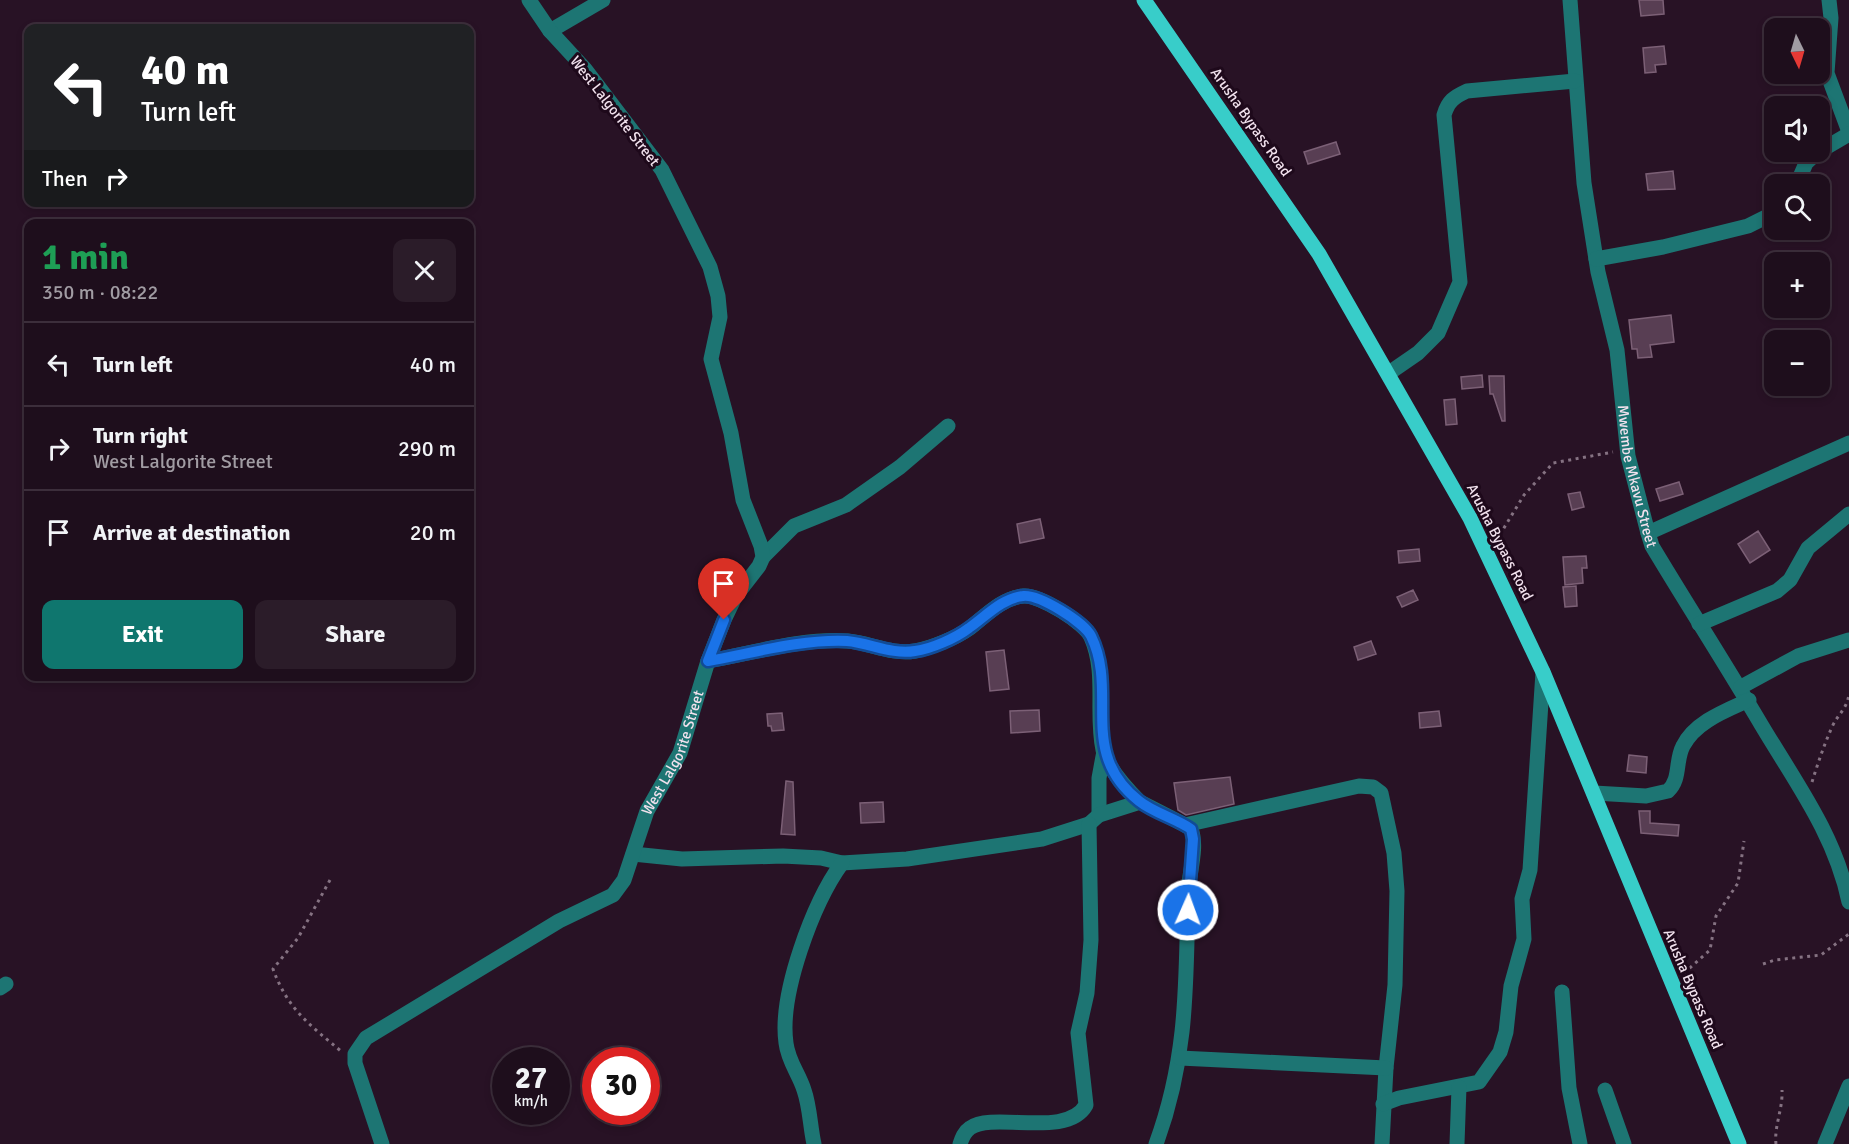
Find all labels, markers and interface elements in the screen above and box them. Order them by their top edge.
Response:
north arrow [1764,18,1830,84]
map controls [1764,18,1830,396]
text: 40 m [141,45,230,96]
icon: left [42,48,120,126]
street label: West Lalgorite Street [566,52,664,170]
street label: Arusha Bypass Road [1207,64,1295,180]
text: Turn left [141,96,236,129]
button: sound [1764,96,1830,162]
icon: right [100,162,133,195]
text: Then [42,165,88,192]
button: search [1764,174,1830,240]
text: 1 min [42,235,129,280]
button: close [393,239,456,302]
button: + [1764,252,1830,318]
text: 350 m · 08:22 [42,280,158,305]
button: − [1764,330,1830,396]
icon: left [42,348,75,381]
text: Turn left [93,351,173,378]
text: 40 m [410,351,456,378]
street label: Mwembe Mkavu Street [1614,404,1661,550]
text: Turn right [93,422,188,449]
icon: right [42,432,75,465]
text: 290 m [398,435,456,462]
text: West Lalgorite Street [93,449,273,474]
street label: Arusha Bypass Road [1463,481,1537,603]
icon: arrive [42,516,75,549]
text: Arrive at destination [93,519,290,546]
text: 20 m [410,519,456,546]
pin [698,558,749,620]
icon: arrive [707,567,740,600]
button: Exit [42,600,243,669]
button: Share [255,600,456,669]
street label: West Lalgorite Street [638,688,708,818]
position arrow [1156,878,1220,942]
street label: Arusha Bypass Road [1660,926,1726,1052]
speed limit sign: 30 [582,1047,660,1125]
text: 27 [515,1060,547,1097]
text: km/h [514,1092,548,1110]

